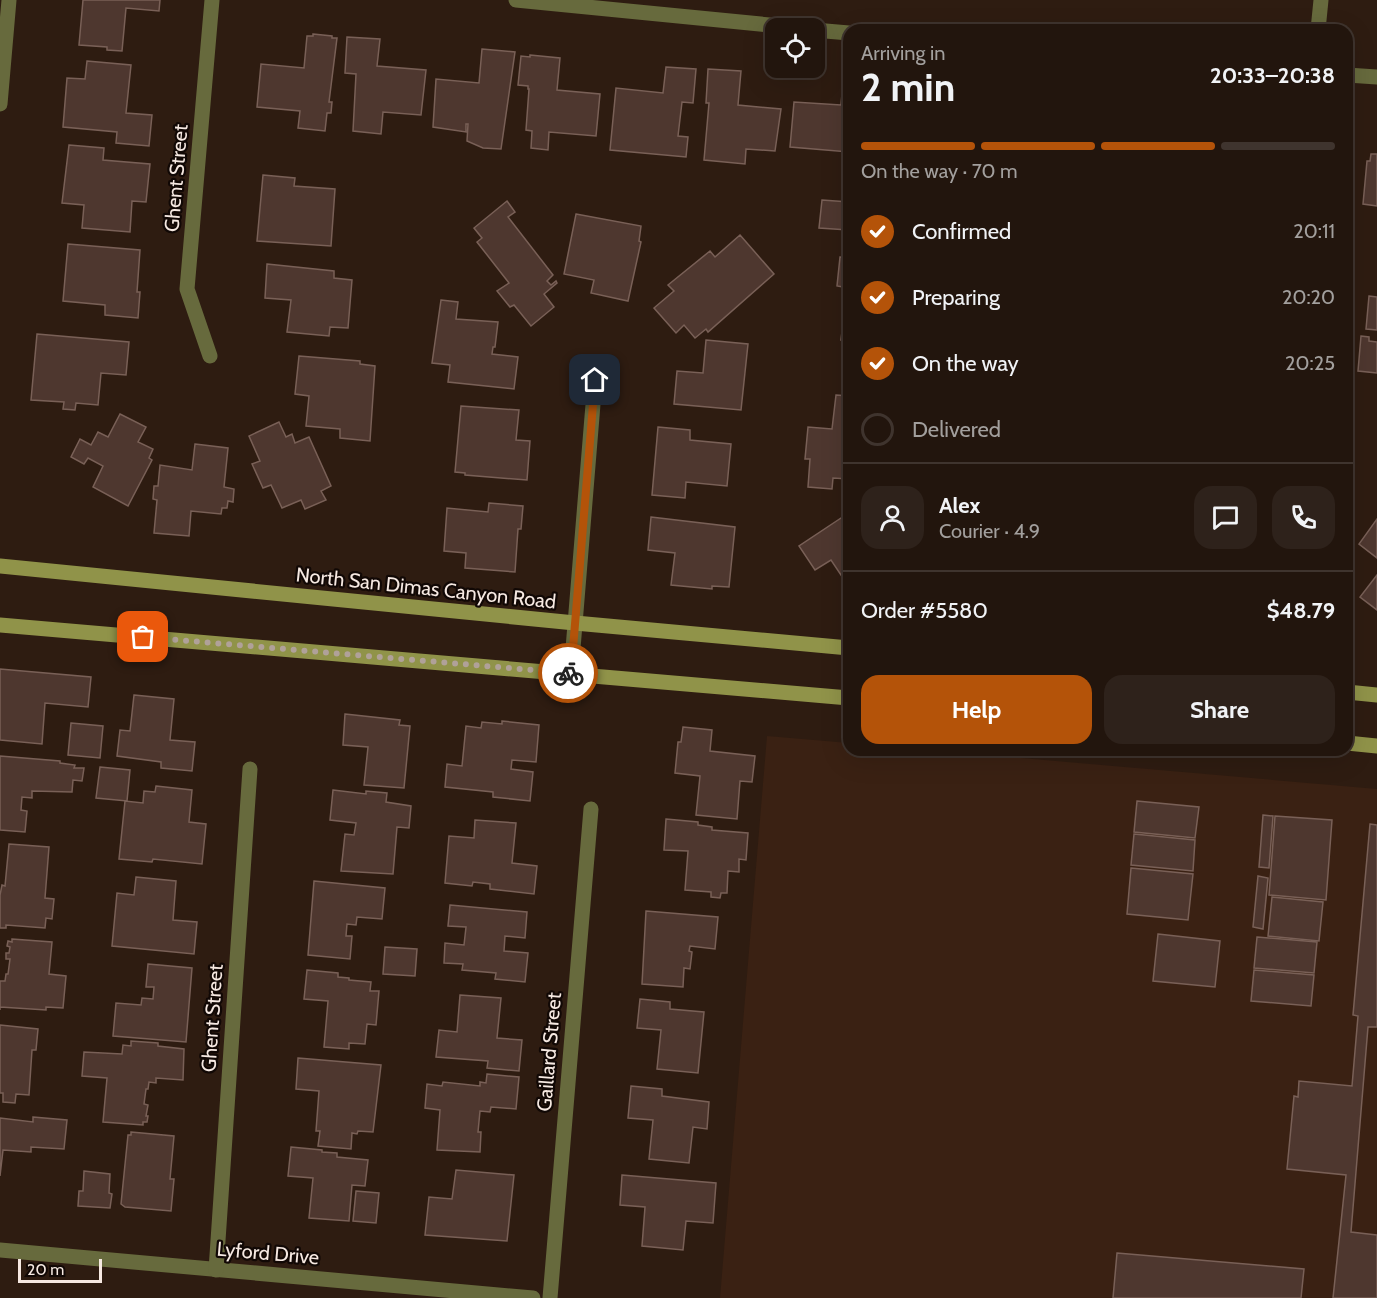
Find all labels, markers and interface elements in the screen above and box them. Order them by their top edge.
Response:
map controls [765,18,825,78]
button: locate [765,18,825,78]
text: Arriving in [861,41,945,65]
text: 20:33–20:38 [1210,62,1335,89]
text: 2 min [861,63,955,111]
street label: Ghent Street [159,123,193,233]
text: On the way · 70 m [861,159,1018,183]
icon: check [861,215,894,248]
text: Confirmed [912,218,1011,245]
text: 20:11 [1293,219,1335,243]
icon: check [861,281,894,314]
text: Preparing [912,284,1000,311]
text: 20:20 [1282,285,1335,309]
icon: check [861,347,894,380]
text: On the way [912,350,1019,377]
text: 20:25 [1285,351,1335,375]
pin [569,354,620,405]
icon: home [578,363,611,396]
text: Delivered [912,416,1001,443]
button: person [861,486,924,549]
button: chat [1194,486,1257,549]
button: phone [1272,486,1335,549]
text: Alex [939,492,980,519]
text: Courier · 4.9 [939,519,1040,543]
street label: North San Dimas Canyon Road [295,562,557,614]
text: Order #5580 [861,597,988,624]
text: $48.79 [1267,597,1335,624]
pin [117,611,168,662]
icon: bag [126,620,159,653]
courier [538,643,598,703]
icon: bike [552,657,585,690]
button: Help [861,675,1092,744]
button: Share [1104,675,1335,744]
street label: Ghent Street [196,963,228,1073]
street label: Gaillard Street [532,991,566,1113]
street label: Lyford Drive [216,1237,320,1269]
scale bar [18,1256,102,1284]
text: 20 m [27,1260,64,1279]

